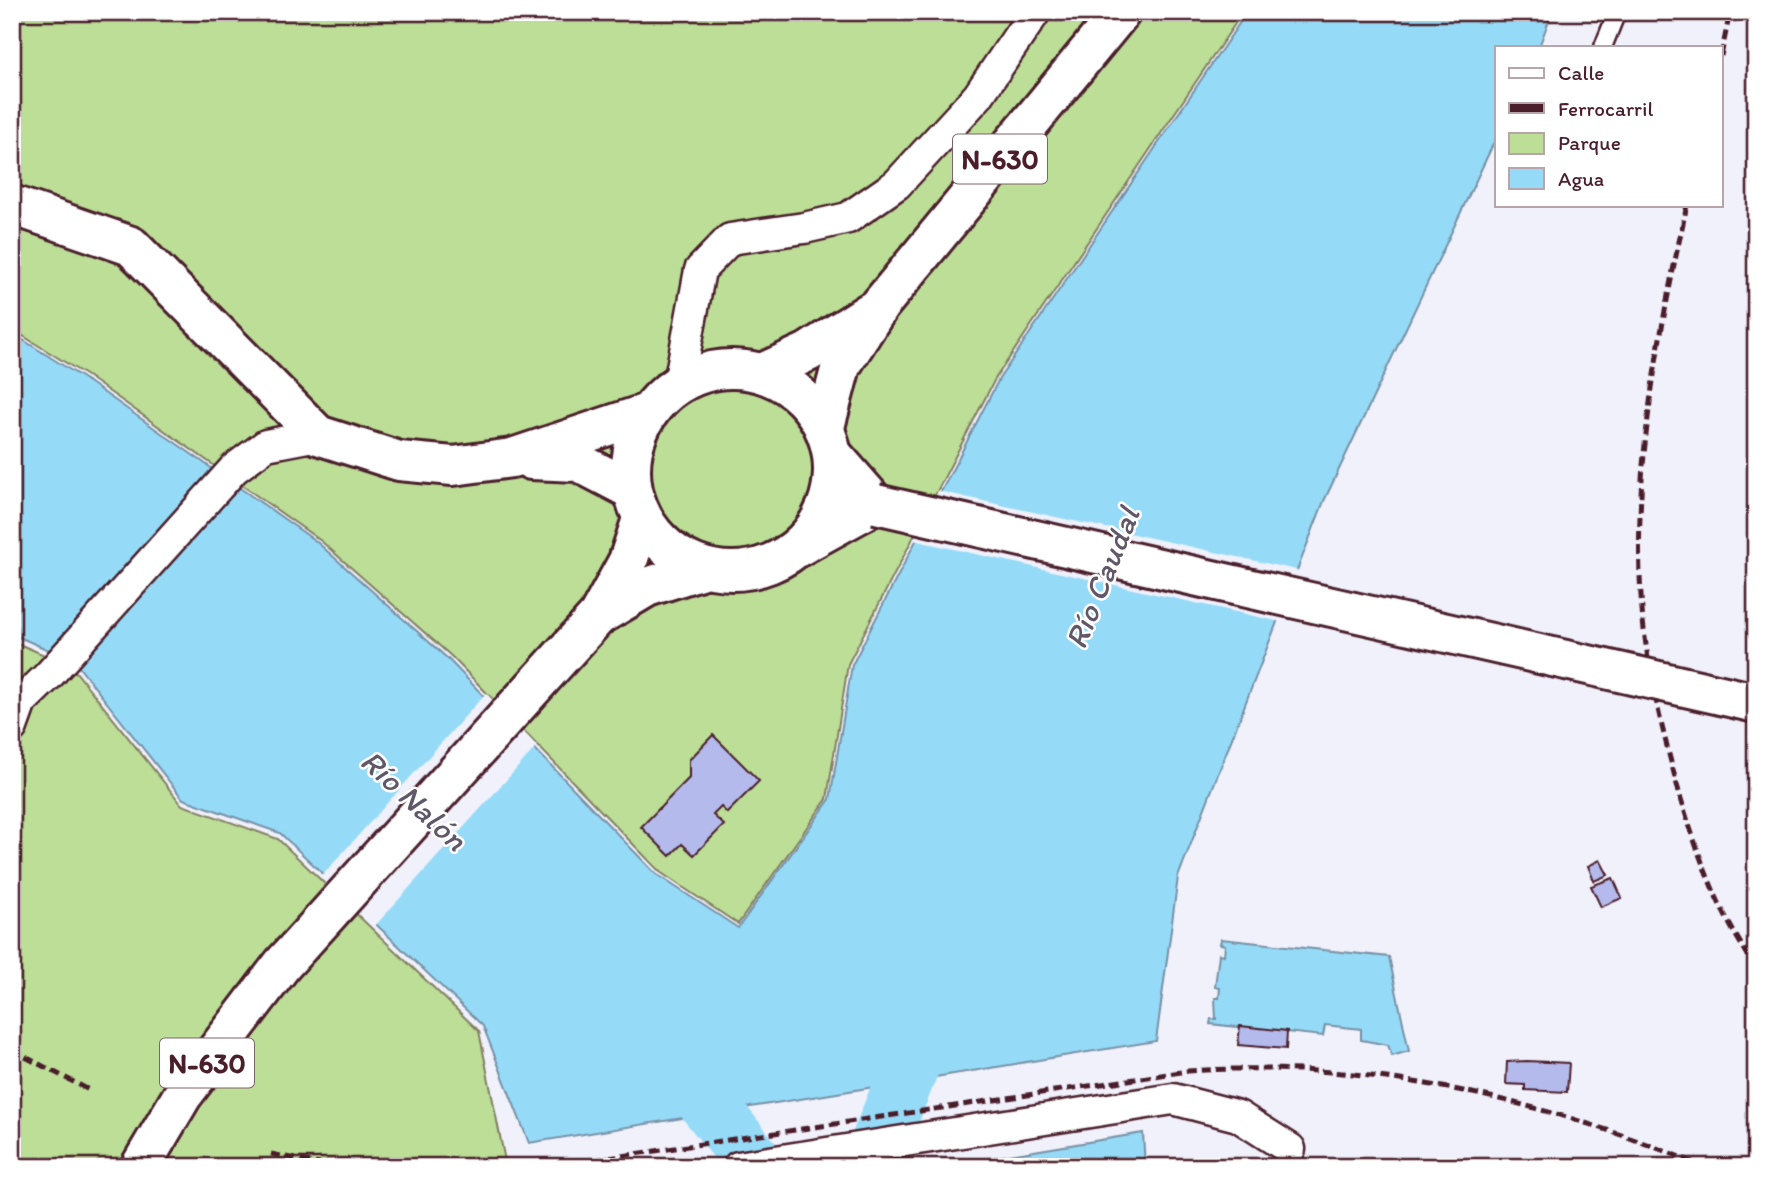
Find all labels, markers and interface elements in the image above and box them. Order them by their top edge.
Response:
legend [1495,46,1722,206]
text: Calle [1558,60,1604,85]
text: Ferrocarril [1558,96,1653,121]
text: Parque [1558,130,1621,155]
road number: N-630 [953,134,1047,184]
text: Agua [1558,166,1604,191]
water label: Río Caudal [1057,500,1148,654]
water label: Río Nalón [353,741,476,859]
road number: N-630 [160,1038,254,1088]

